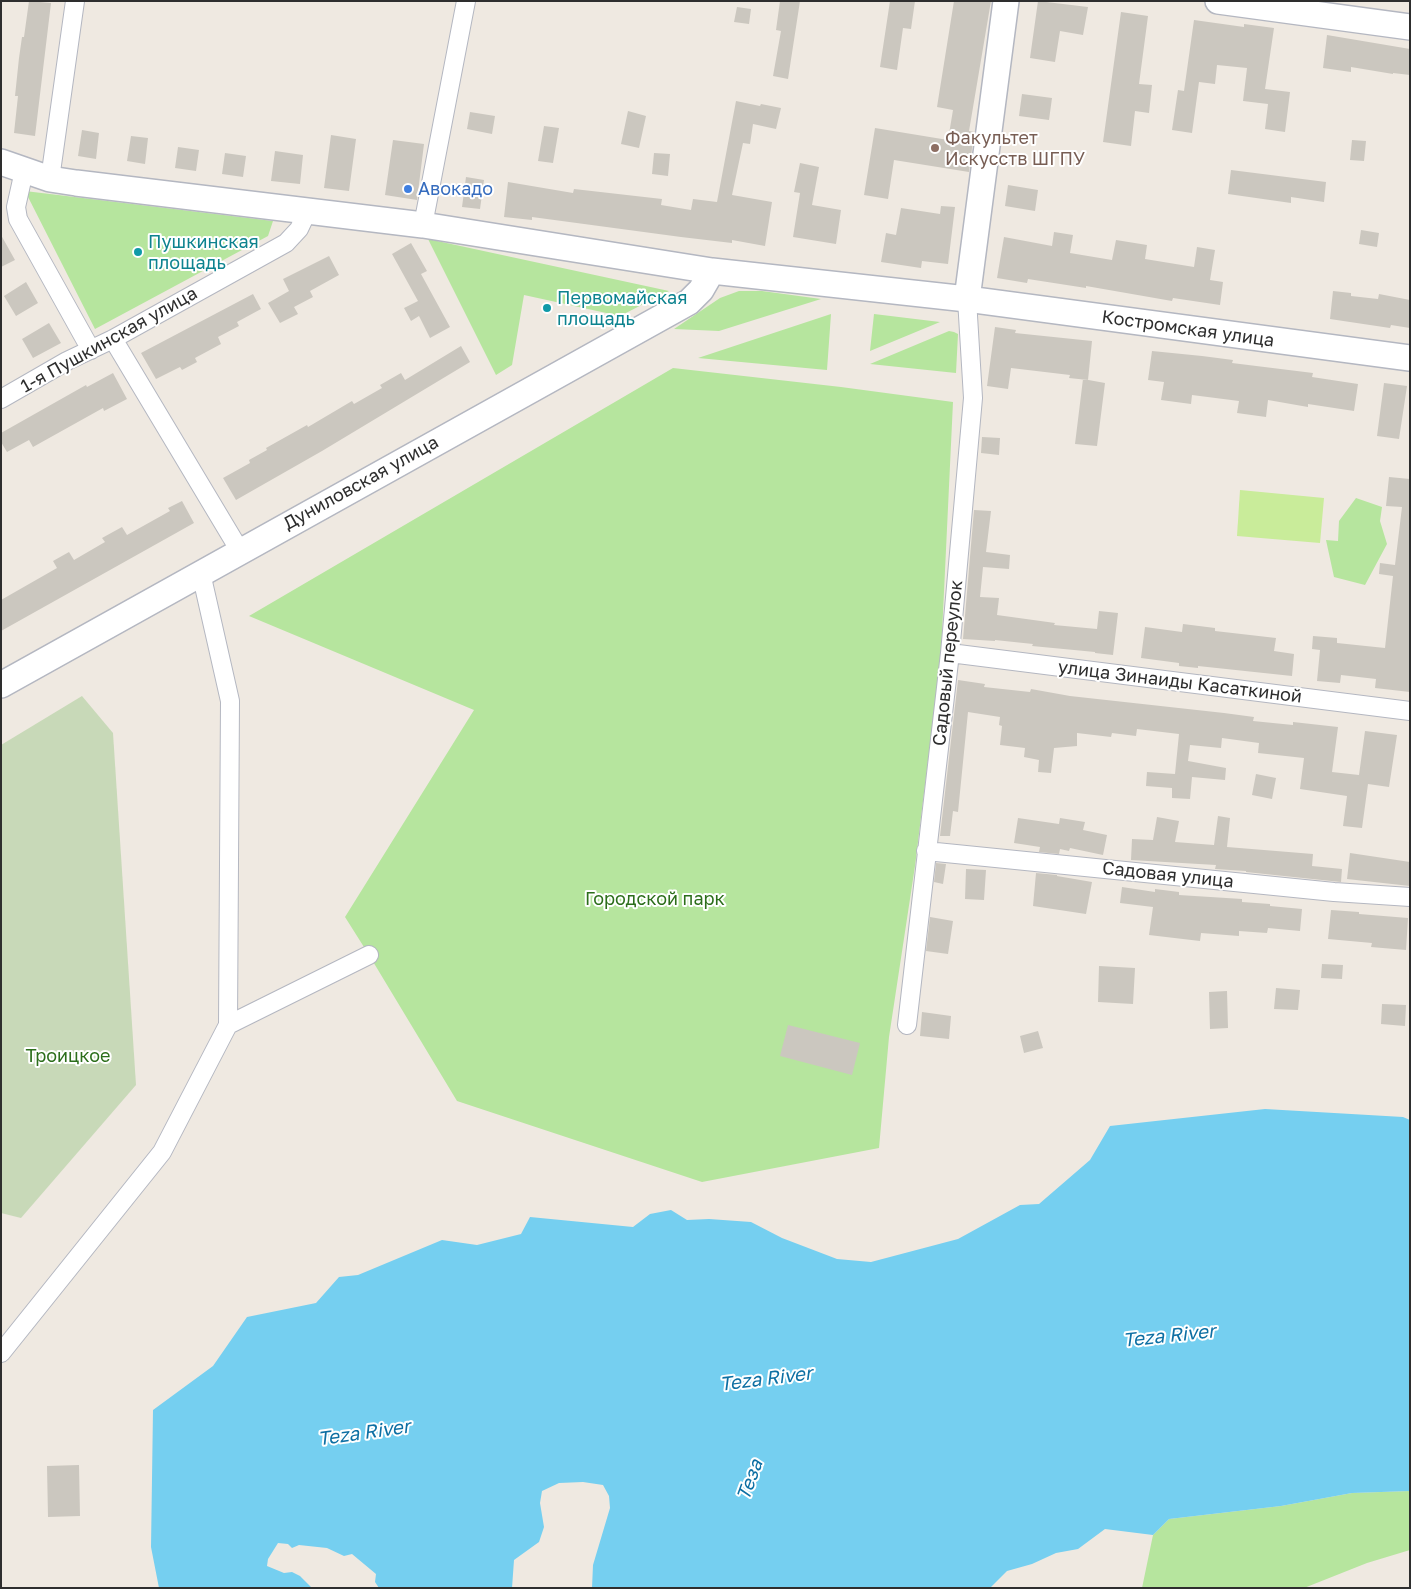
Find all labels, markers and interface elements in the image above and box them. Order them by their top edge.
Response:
place label: Факультет Искусств ШГПУ [945,127,1085,170]
marker: Факультет Искусств ШГПУ [929,142,941,154]
place label: Авокадо [418,178,493,200]
marker: Авокадо [402,183,414,195]
place label: Пушкинская площадь [148,231,259,274]
marker: Пушкинская площадь [132,246,144,258]
street label: 1-я Пушкинская улица [17,282,201,398]
place label: Первомайская площадь [557,287,687,330]
marker: Первомайская площадь [541,302,553,314]
street label: Костромская улица [1100,306,1276,352]
street label: Дуниловская улица [280,431,442,535]
street label: Садовый переулок [929,579,967,747]
street label: улица Зинаиды Касаткиной [1057,656,1303,708]
street label: Садовая улица [1101,857,1235,893]
park label: Городской парк [585,888,725,910]
park label: Троицкое [26,1045,110,1067]
water label: Teza River [1122,1320,1216,1352]
water label: Teza River [718,1362,814,1396]
water label: Teza River [316,1415,412,1451]
water label: Теза [732,1456,768,1504]

